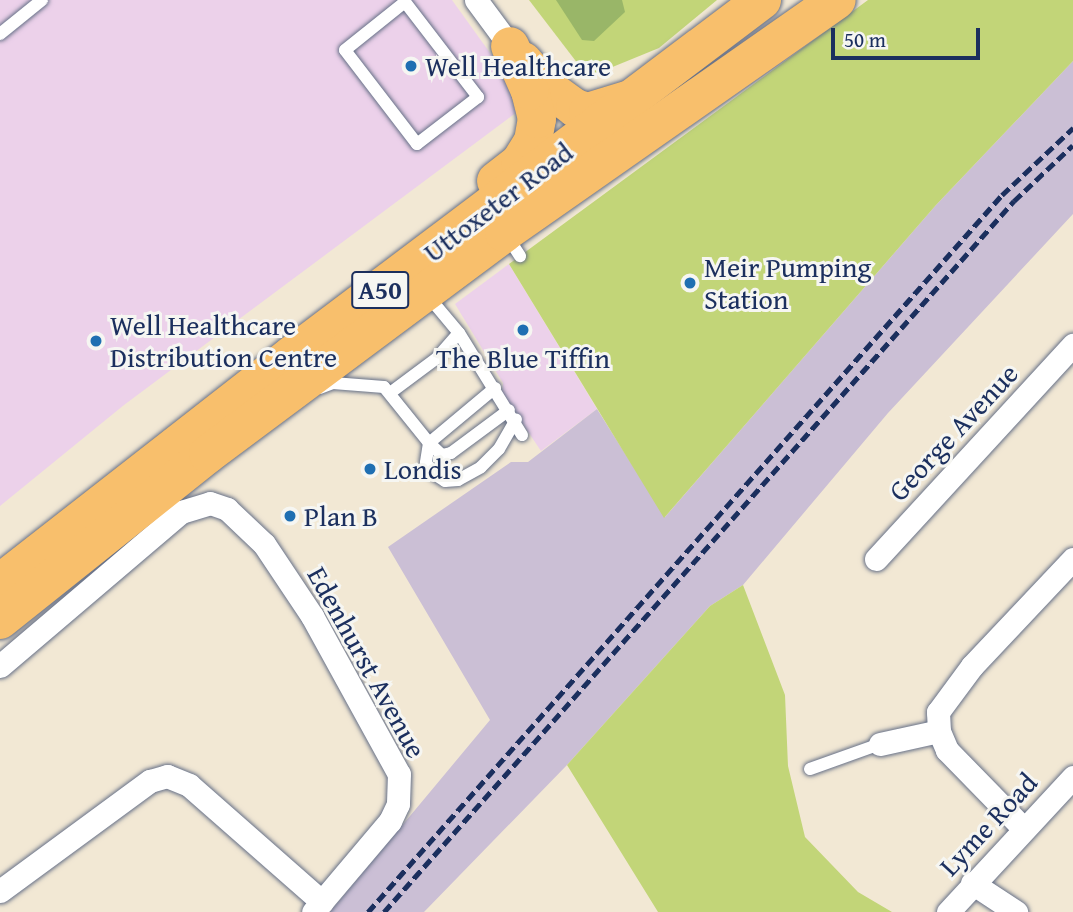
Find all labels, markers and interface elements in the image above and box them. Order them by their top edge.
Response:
scale bar [835,14,984,58]
text: 50 m [844,24,886,55]
place label: Well Healthcare [425,49,611,83]
marker: Well Healthcare [403,58,419,74]
street label: Uttoxeter Road [417,135,579,269]
place label: Meir Pumping Station [704,250,871,316]
road number: A50 [350,268,410,312]
marker: Meir Pumping Station [682,275,698,291]
place label: Well Healthcare Distribution Centre [110,308,337,374]
marker: The Blue Tiffin [515,322,531,338]
marker: Well Healthcare Distribution Centre [88,333,104,349]
place label: The Blue Tiffin [436,341,610,375]
street label: George Avenue [881,357,1025,507]
place label: Londis [384,452,462,486]
marker: Londis [362,461,378,477]
place label: Plan B [304,499,378,533]
marker: Plan B [282,508,298,524]
street label: Edenhurst Avenue [301,560,433,764]
street label: Lyme Road [932,766,1044,882]

